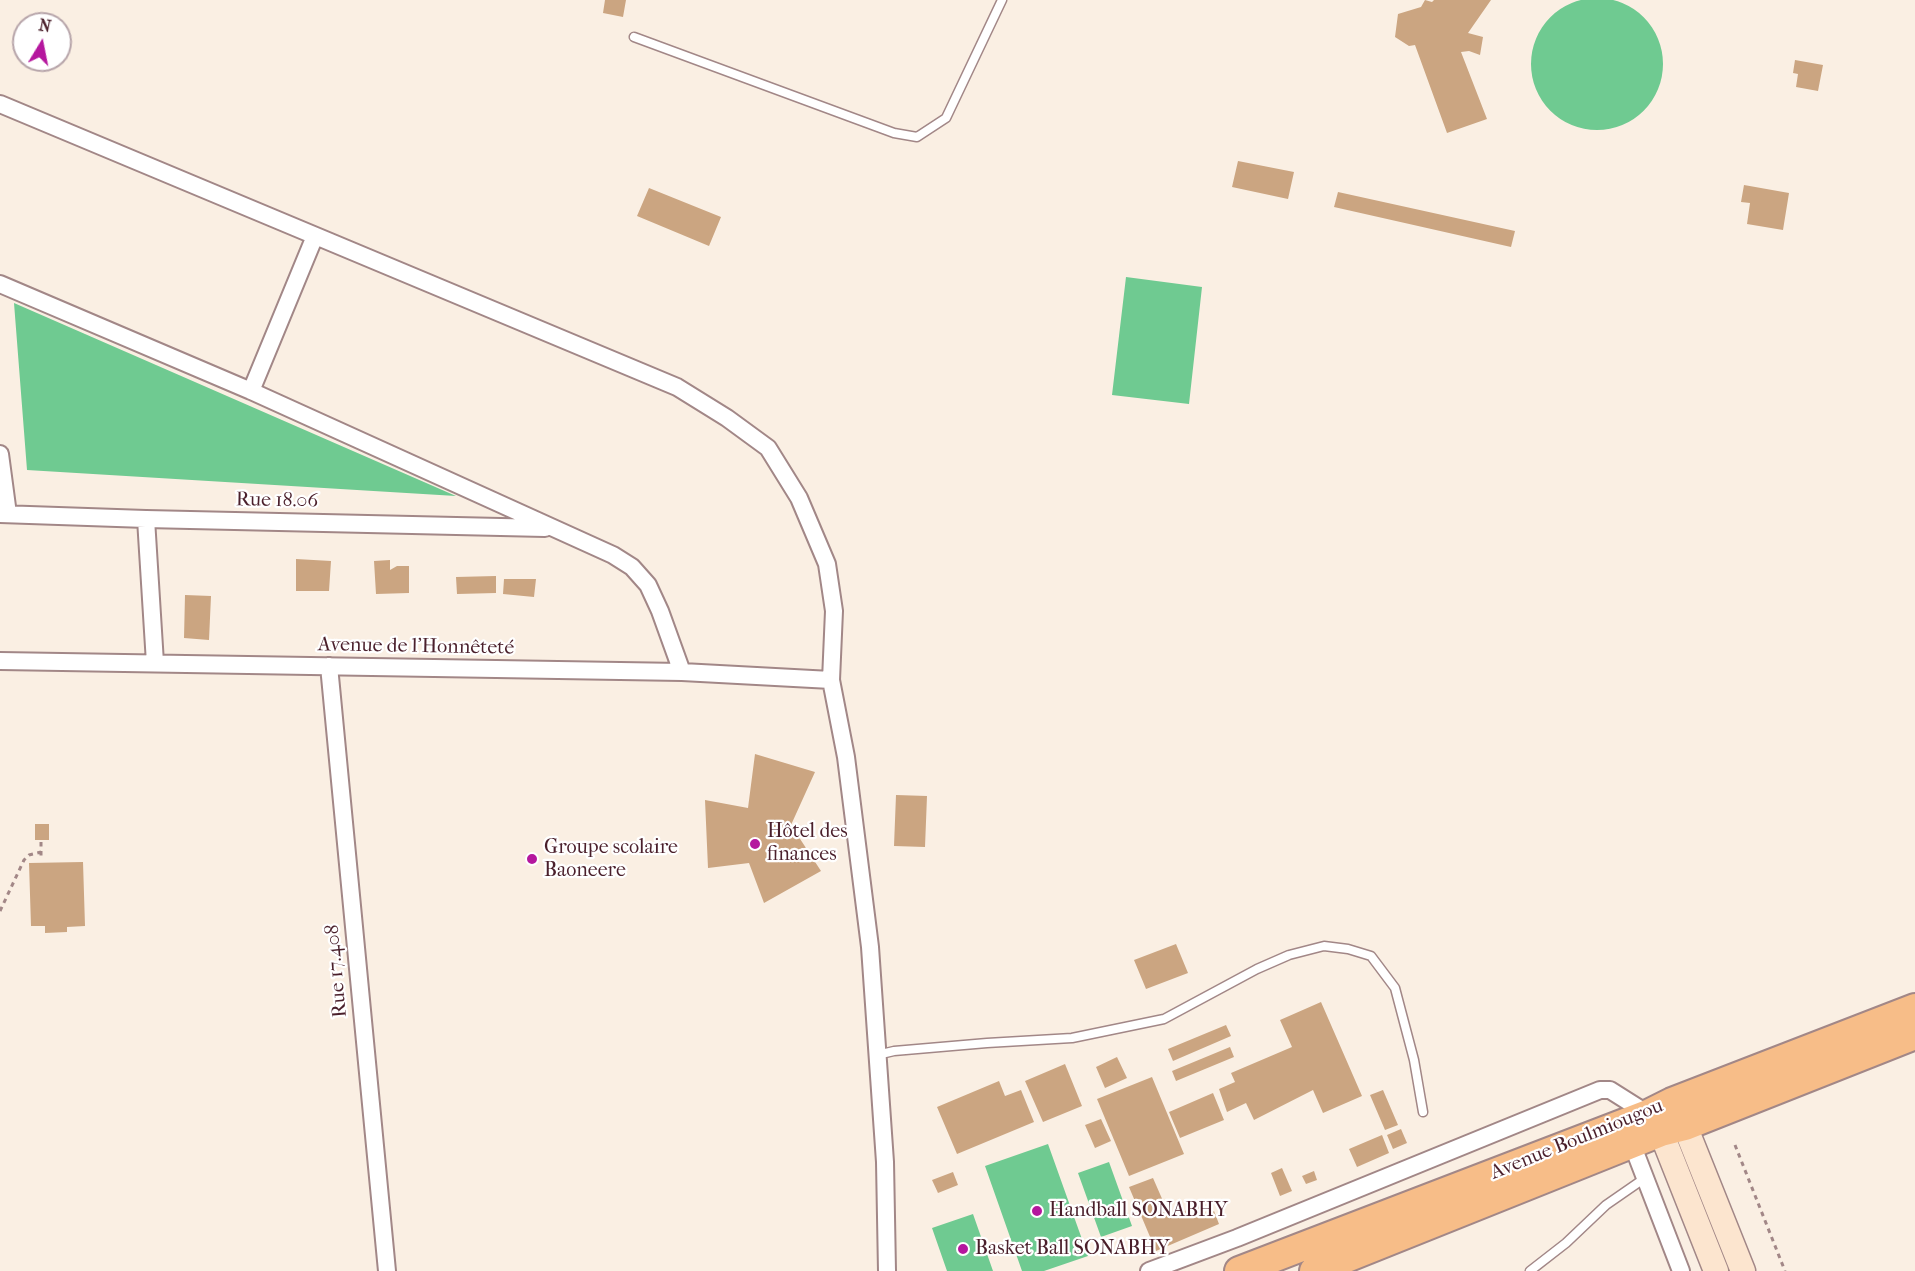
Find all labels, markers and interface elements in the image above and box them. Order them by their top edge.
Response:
north arrow [12,12,72,72]
text: N [37,15,52,36]
street label: Rue 18.06 [236,488,318,514]
street label: Avenue de l'Honnêteté [318,633,514,661]
place label: Hôtel des finances [767,820,848,867]
place label: Groupe scolaire Baoneere [544,836,678,883]
marker: Hôtel des finances [748,837,762,851]
marker: Groupe scolaire Baoneere [525,852,539,866]
street label: Rue 17.408 [321,923,353,1019]
street label: Avenue Boulmiougou [1487,1094,1667,1186]
place label: Handball SONABHY [1049,1199,1228,1223]
marker: Handball SONABHY [1030,1204,1044,1218]
place label: Basket Ball SONABHY [975,1237,1170,1261]
marker: Basket Ball SONABHY [956,1242,970,1256]

